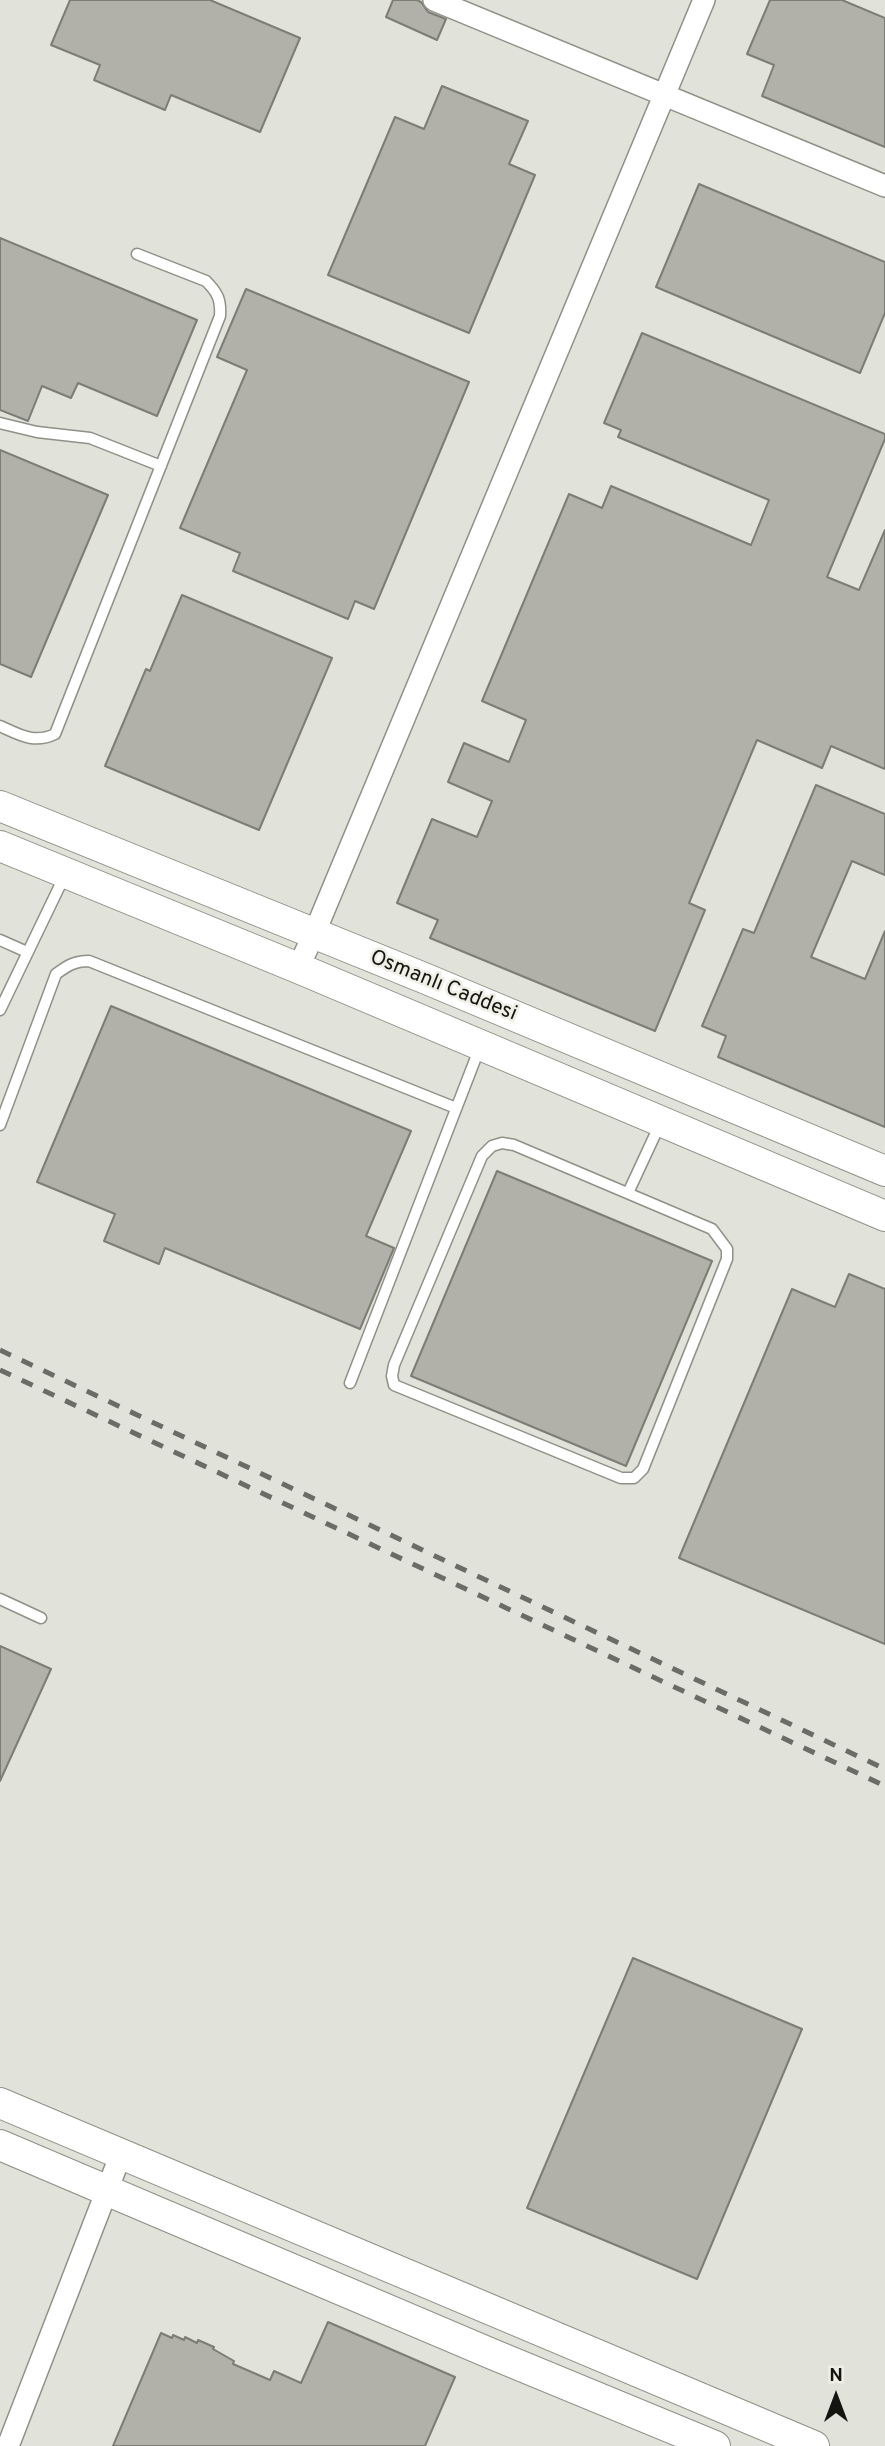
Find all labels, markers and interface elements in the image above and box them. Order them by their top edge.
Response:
street label: Osmanlı Caddesi [366,946,520,1028]
north arrow [801,2362,871,2432]
text: N [829,2364,843,2388]

